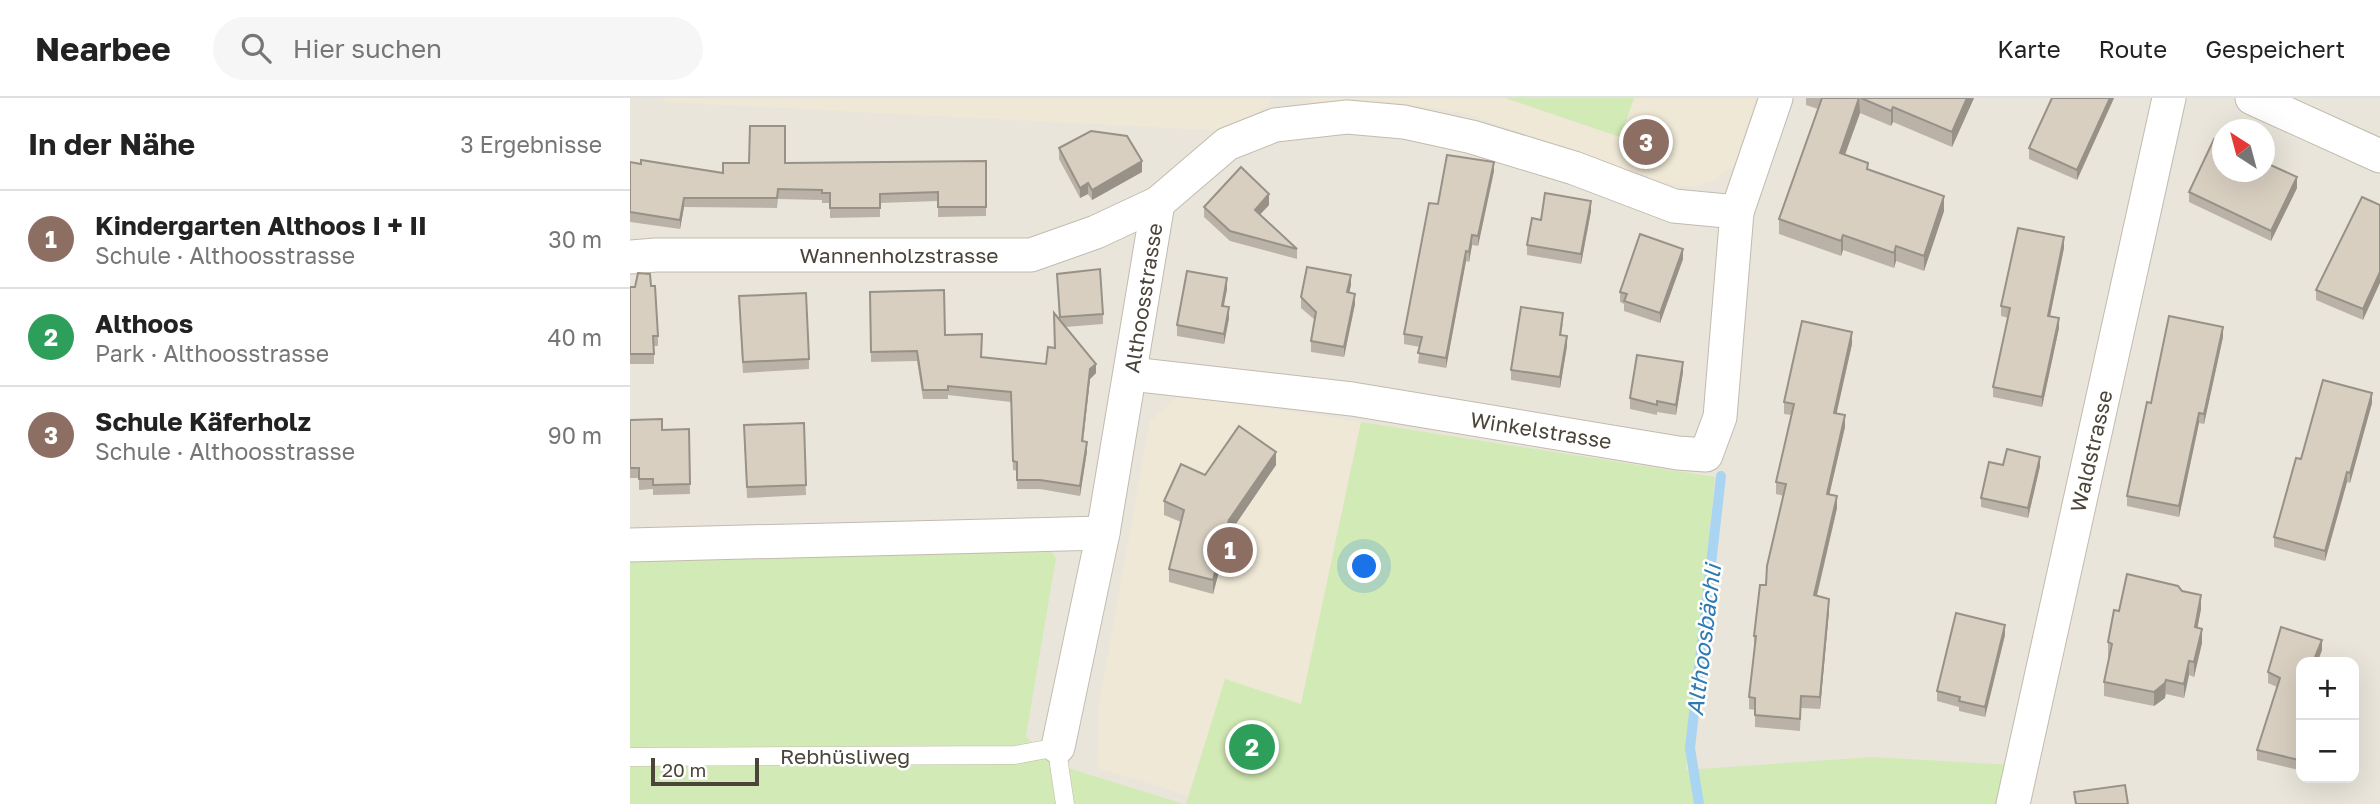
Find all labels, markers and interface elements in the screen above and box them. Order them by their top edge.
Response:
search box [213,17,703,80]
text: Nearbee [35,29,171,68]
icon: search [237,29,275,67]
text: Hier suchen [293,33,442,64]
text: Karte [1997,34,2061,63]
text: Route [2099,34,2167,63]
text: Gespeichert [2205,34,2345,63]
pin: 3 [1623,116,1669,168]
north arrow [2212,119,2275,182]
text: In der Nähe [28,126,195,162]
text: 3 Ergebnisse [460,130,602,158]
text: Kindergarten Althoos I + II [95,210,427,241]
street label: Althoosstrasse [1118,221,1168,375]
text: 1 [45,225,57,253]
text: 30 m [548,225,602,253]
text: Schule · Althoosstrasse [95,241,355,269]
street label: Wannenholzstrasse [799,242,999,268]
text: Althoos [95,308,193,339]
text: 2 [44,323,58,351]
text: 40 m [548,323,602,351]
text: Park · Althoosstrasse [95,339,329,367]
street label: Waldstrasse [2064,387,2118,515]
text: Schule Käferholz [95,406,311,437]
street label: Winkelstrasse [1468,406,1614,454]
text: 3 [44,421,58,449]
text: 90 m [548,421,602,449]
text: Schule · Althoosstrasse [95,437,355,465]
pin: 1 [1207,524,1253,576]
your location [1347,549,1381,583]
water label: Althoosbächli [1680,560,1727,717]
map controls [2296,657,2359,783]
button: + [2296,657,2359,720]
button: − [2296,720,2359,783]
pin: 2 [1229,721,1275,773]
street label: Rebhüsliweg [780,743,910,769]
scale bar [651,755,760,787]
text: 20 m [662,758,706,781]

